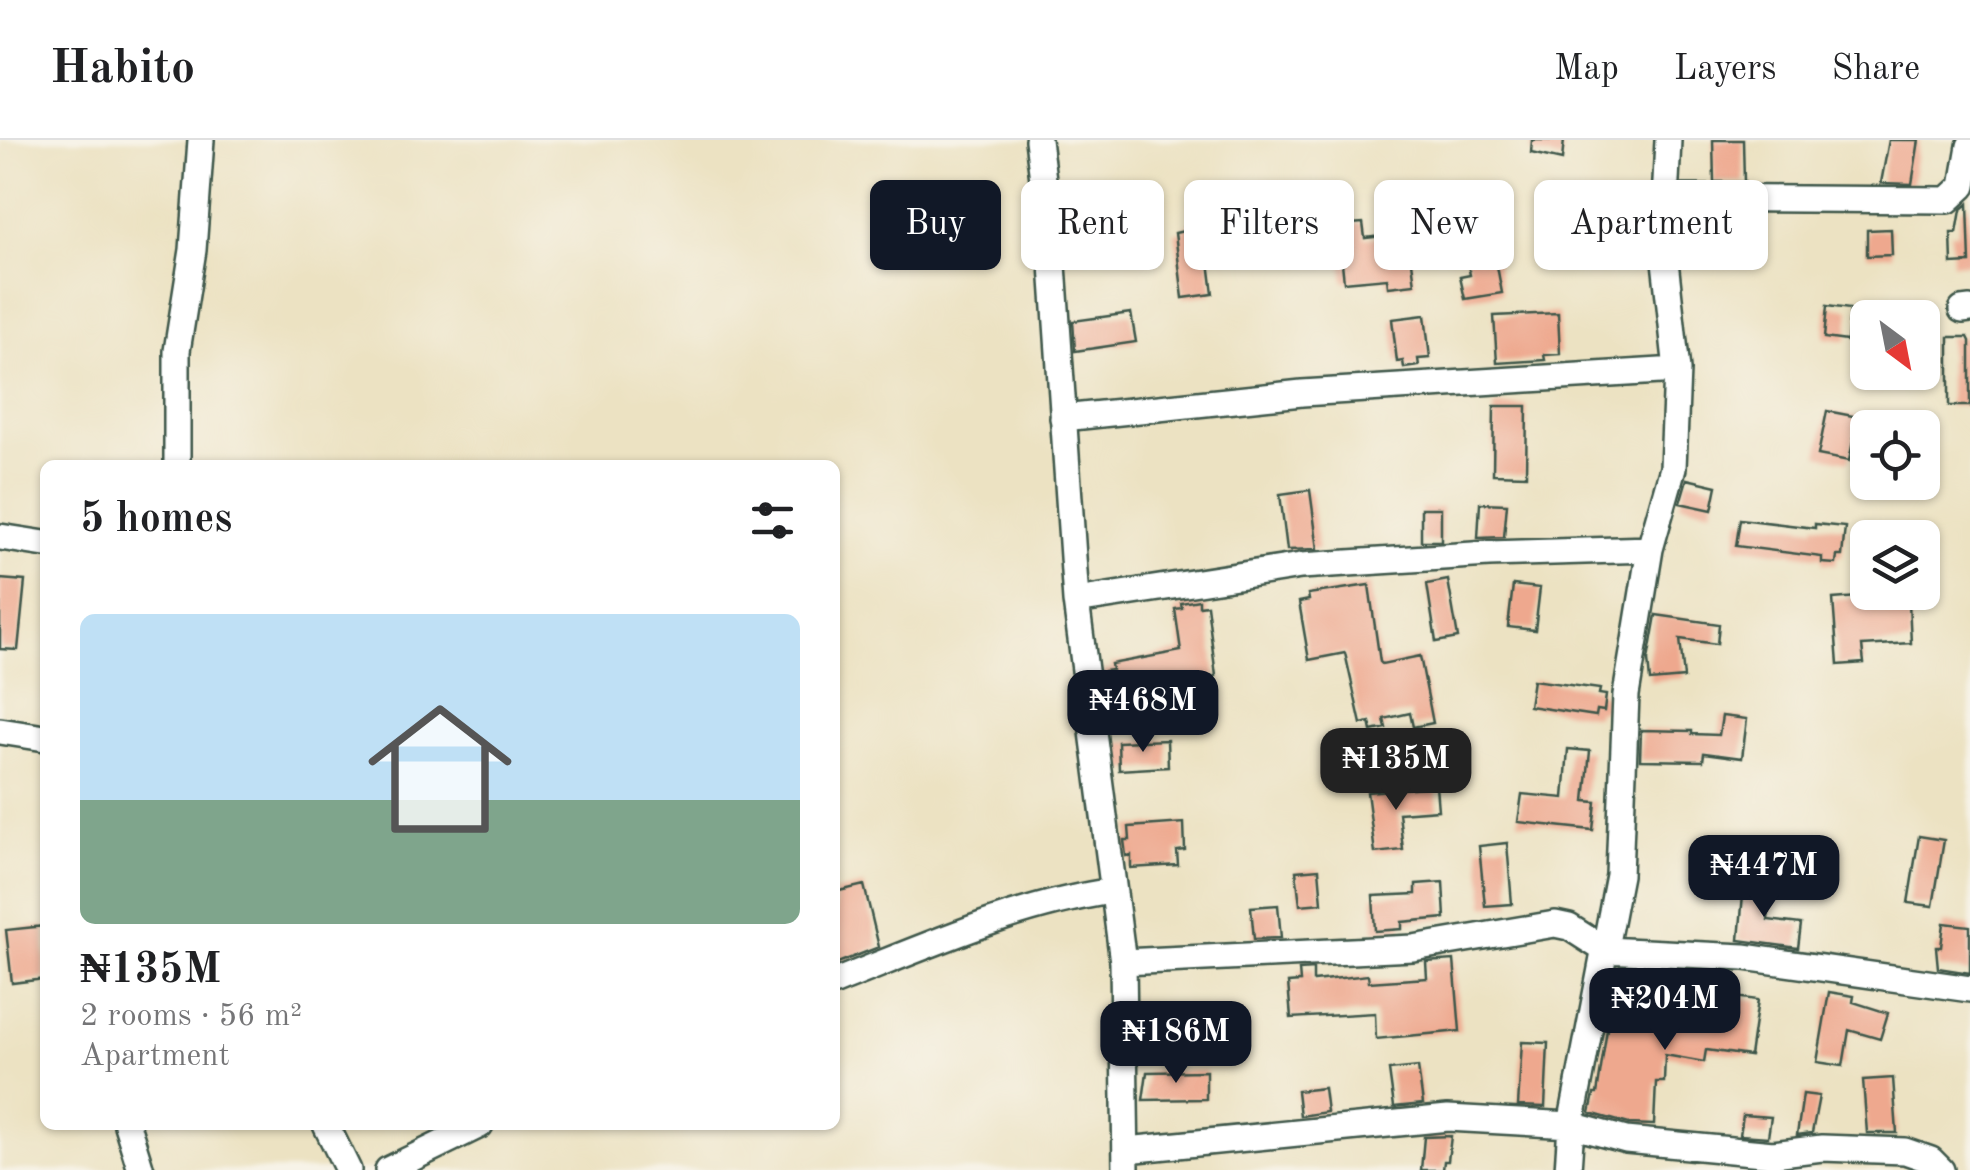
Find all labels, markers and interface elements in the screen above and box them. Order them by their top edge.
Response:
text: Habito [50,45,195,93]
text: Map [1554,52,1619,87]
text: Layers [1674,52,1777,87]
text: Share [1832,52,1920,87]
chip: Buy [870,180,1001,270]
chip: Rent [1021,180,1164,270]
chip: Filters [1184,180,1354,270]
chip: New [1374,180,1514,270]
chip: Apartment [1534,180,1768,270]
north arrow [1850,300,1940,390]
map controls [1850,300,1940,610]
button: locate [1850,410,1940,500]
icon: filters [745,493,800,548]
text: 5 homes [80,499,232,541]
button: layers [1850,520,1940,610]
pin: ₦468M [1073,670,1213,755]
icon: home [350,679,530,859]
text: ₦468M [1089,686,1197,718]
pin: ₦135M [1326,728,1466,813]
text: ₦135M [1342,744,1450,776]
pin: ₦447M [1694,835,1834,920]
text: ₦447M [1710,851,1818,883]
text: ₦135M [80,950,221,992]
pin: ₦204M [1595,968,1735,1053]
text: ₦204M [1611,984,1719,1016]
text: 2 rooms · 56 m² [80,1001,302,1033]
pin: ₦186M [1106,1001,1246,1086]
text: ₦186M [1122,1017,1230,1049]
text: Apartment [80,1041,230,1073]

